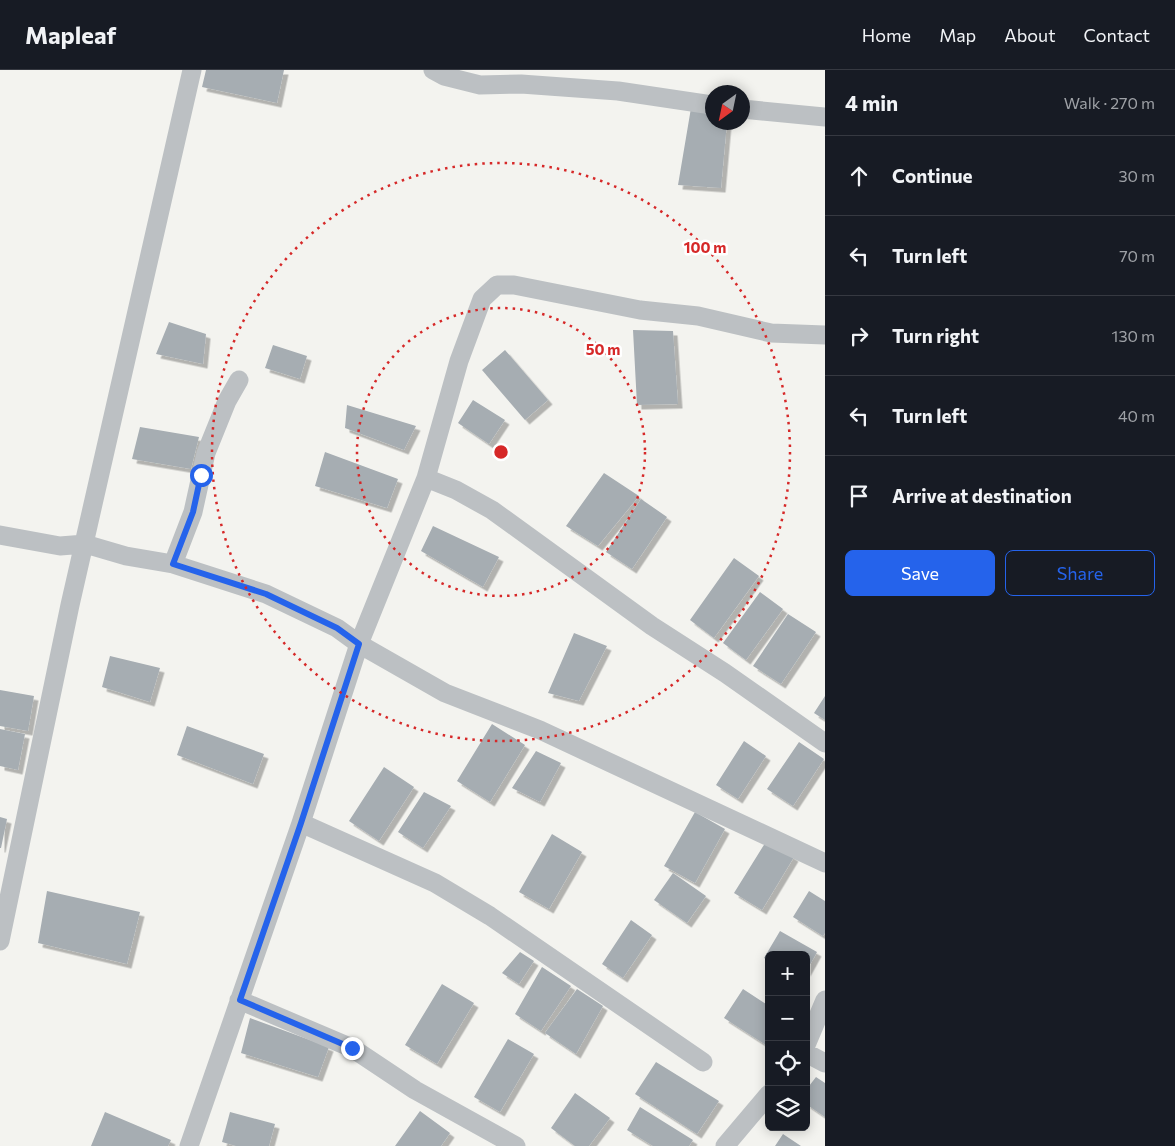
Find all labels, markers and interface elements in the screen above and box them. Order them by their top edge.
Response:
text: Mapleaf [25,20,116,49]
text: Home [862,24,911,46]
text: Map [939,24,976,46]
text: About [1004,24,1056,46]
text: Contact [1084,24,1150,46]
north arrow [705,85,750,130]
text: 4 min [845,90,898,115]
text: Walk · 270 m [1064,93,1155,112]
icon: ahead [845,162,873,190]
text: Continue [892,164,972,187]
text: 30 m [1118,166,1155,185]
text: 100 m [684,238,726,256]
icon: left [845,242,873,270]
text: Turn left [892,244,967,267]
text: 70 m [1119,246,1155,265]
icon: right [845,322,873,350]
text: Turn right [892,324,979,347]
text: 130 m [1112,326,1155,345]
text: 50 m [586,340,620,358]
icon: left [845,402,873,430]
text: Turn left [892,404,967,427]
text: 40 m [1118,406,1155,425]
centre of rings [492,443,510,461]
route start [190,464,213,487]
icon: arrive [845,482,873,510]
text: Arrive at destination [892,484,1072,507]
button: Save [845,550,995,596]
button: Share [1005,550,1155,596]
map controls [765,951,810,1131]
button: + [765,951,810,996]
button: − [765,996,810,1041]
route end [341,1037,364,1060]
button: locate [765,1041,810,1086]
button: layers [765,1086,810,1131]

